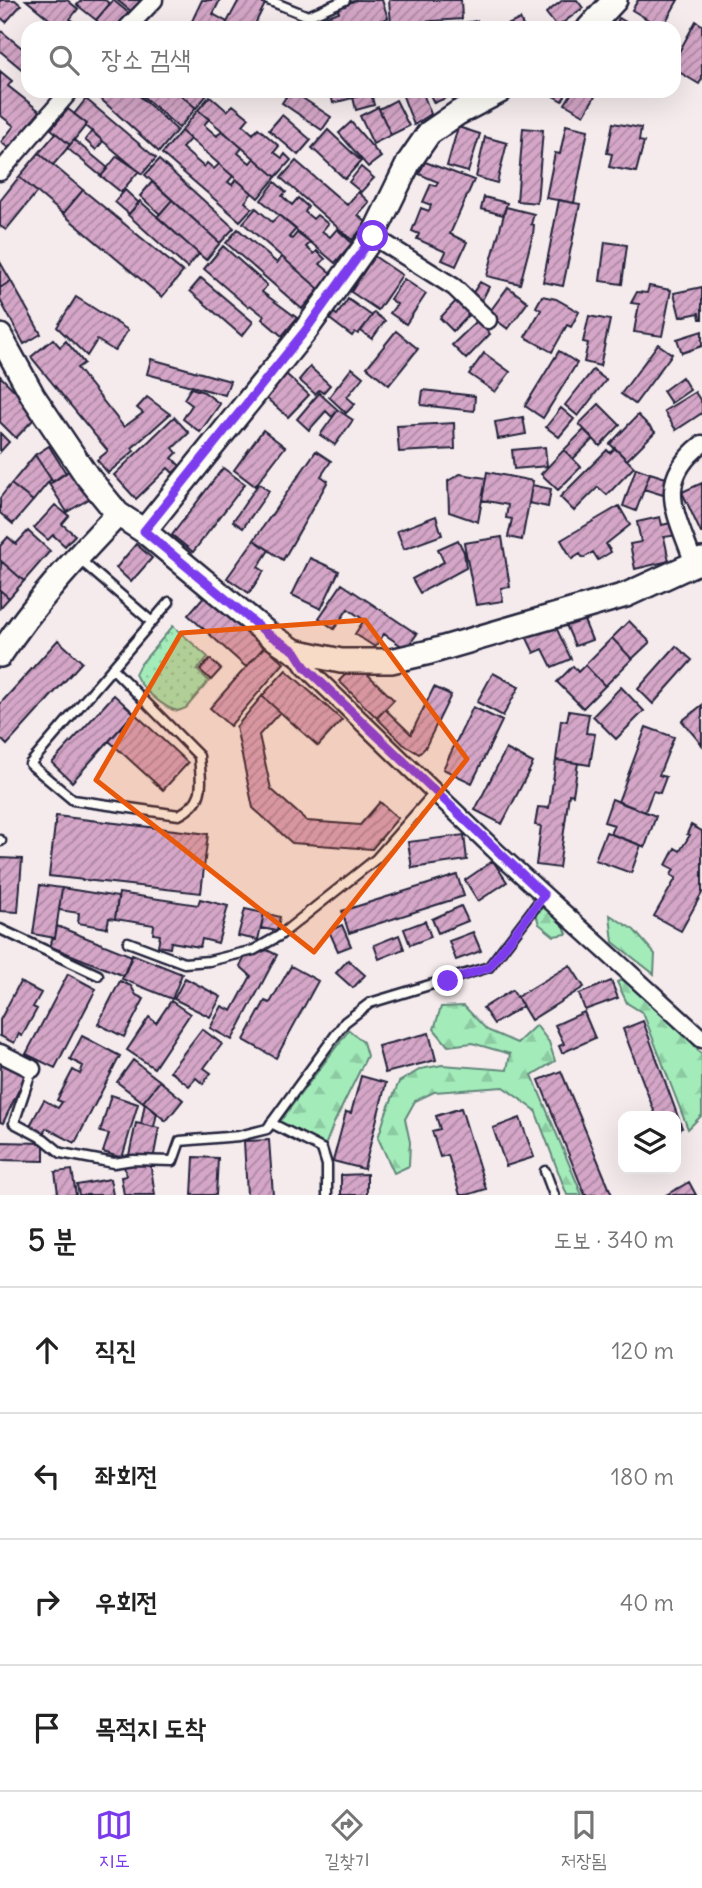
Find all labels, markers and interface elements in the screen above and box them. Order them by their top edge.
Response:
search box [21,21,681,98]
icon: search [45,41,83,79]
text: 장소 검색 [101,42,191,75]
route start [357,220,388,251]
route end [432,965,463,996]
map controls [618,1111,681,1174]
button: layers [618,1111,681,1174]
text: 5 분 [28,1221,77,1259]
text: 도보 · 340 m [554,1225,674,1254]
icon: ahead [28,1331,66,1369]
text: 직진 [95,1333,137,1366]
text: 120 m [611,1336,674,1365]
icon: left [28,1457,66,1495]
text: 좌회전 [95,1459,158,1492]
text: 180 m [611,1462,674,1491]
icon: right [28,1583,66,1621]
text: 우회전 [95,1585,158,1618]
text: 40 m [620,1588,674,1617]
icon: arrive [28,1709,66,1747]
text: 목적지 도착 [95,1711,206,1744]
tab: 지도 [95,1806,133,1874]
tab: 길찾기 [324,1806,370,1874]
tab: 저장됨 [561,1806,607,1874]

